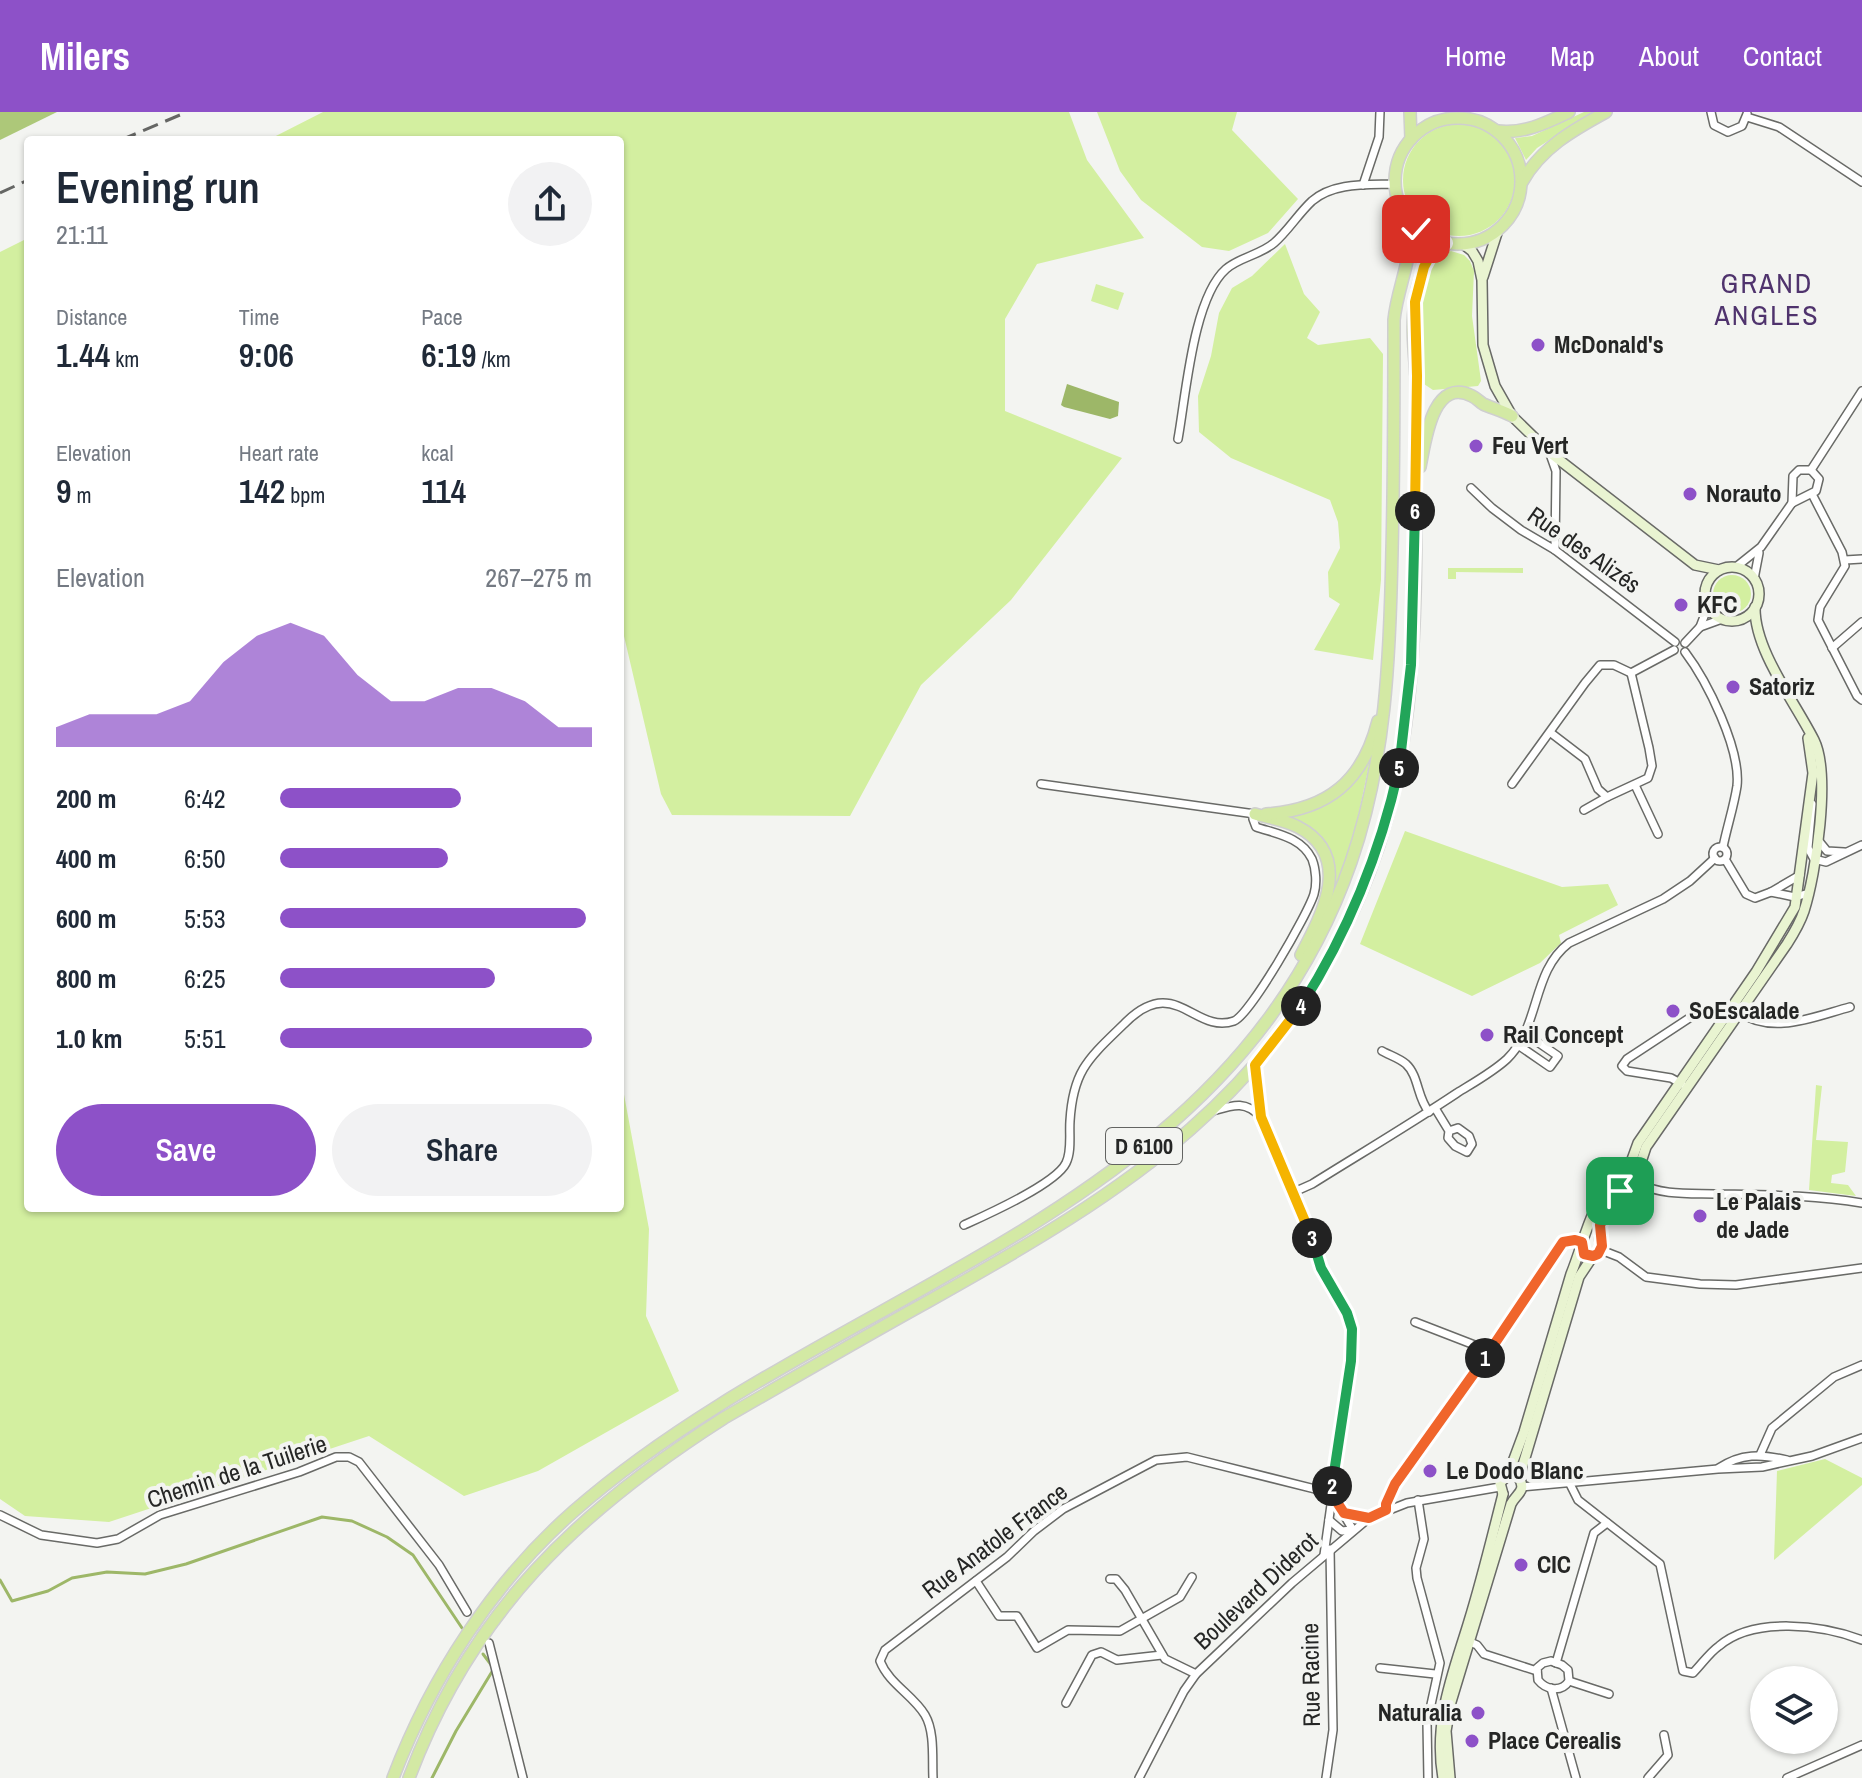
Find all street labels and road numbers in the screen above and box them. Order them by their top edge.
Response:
street label: Rue des Alizés [1522,498,1648,600]
road number: D 6100 [1106,1128,1182,1164]
street label: Chemin de la Tuilerie [143,1427,331,1515]
street label: Rue Anatole France [915,1475,1073,1605]
street label: Boulevard Diderot [1186,1524,1325,1656]
street label: Rue Racine [1293,1623,1327,1727]

